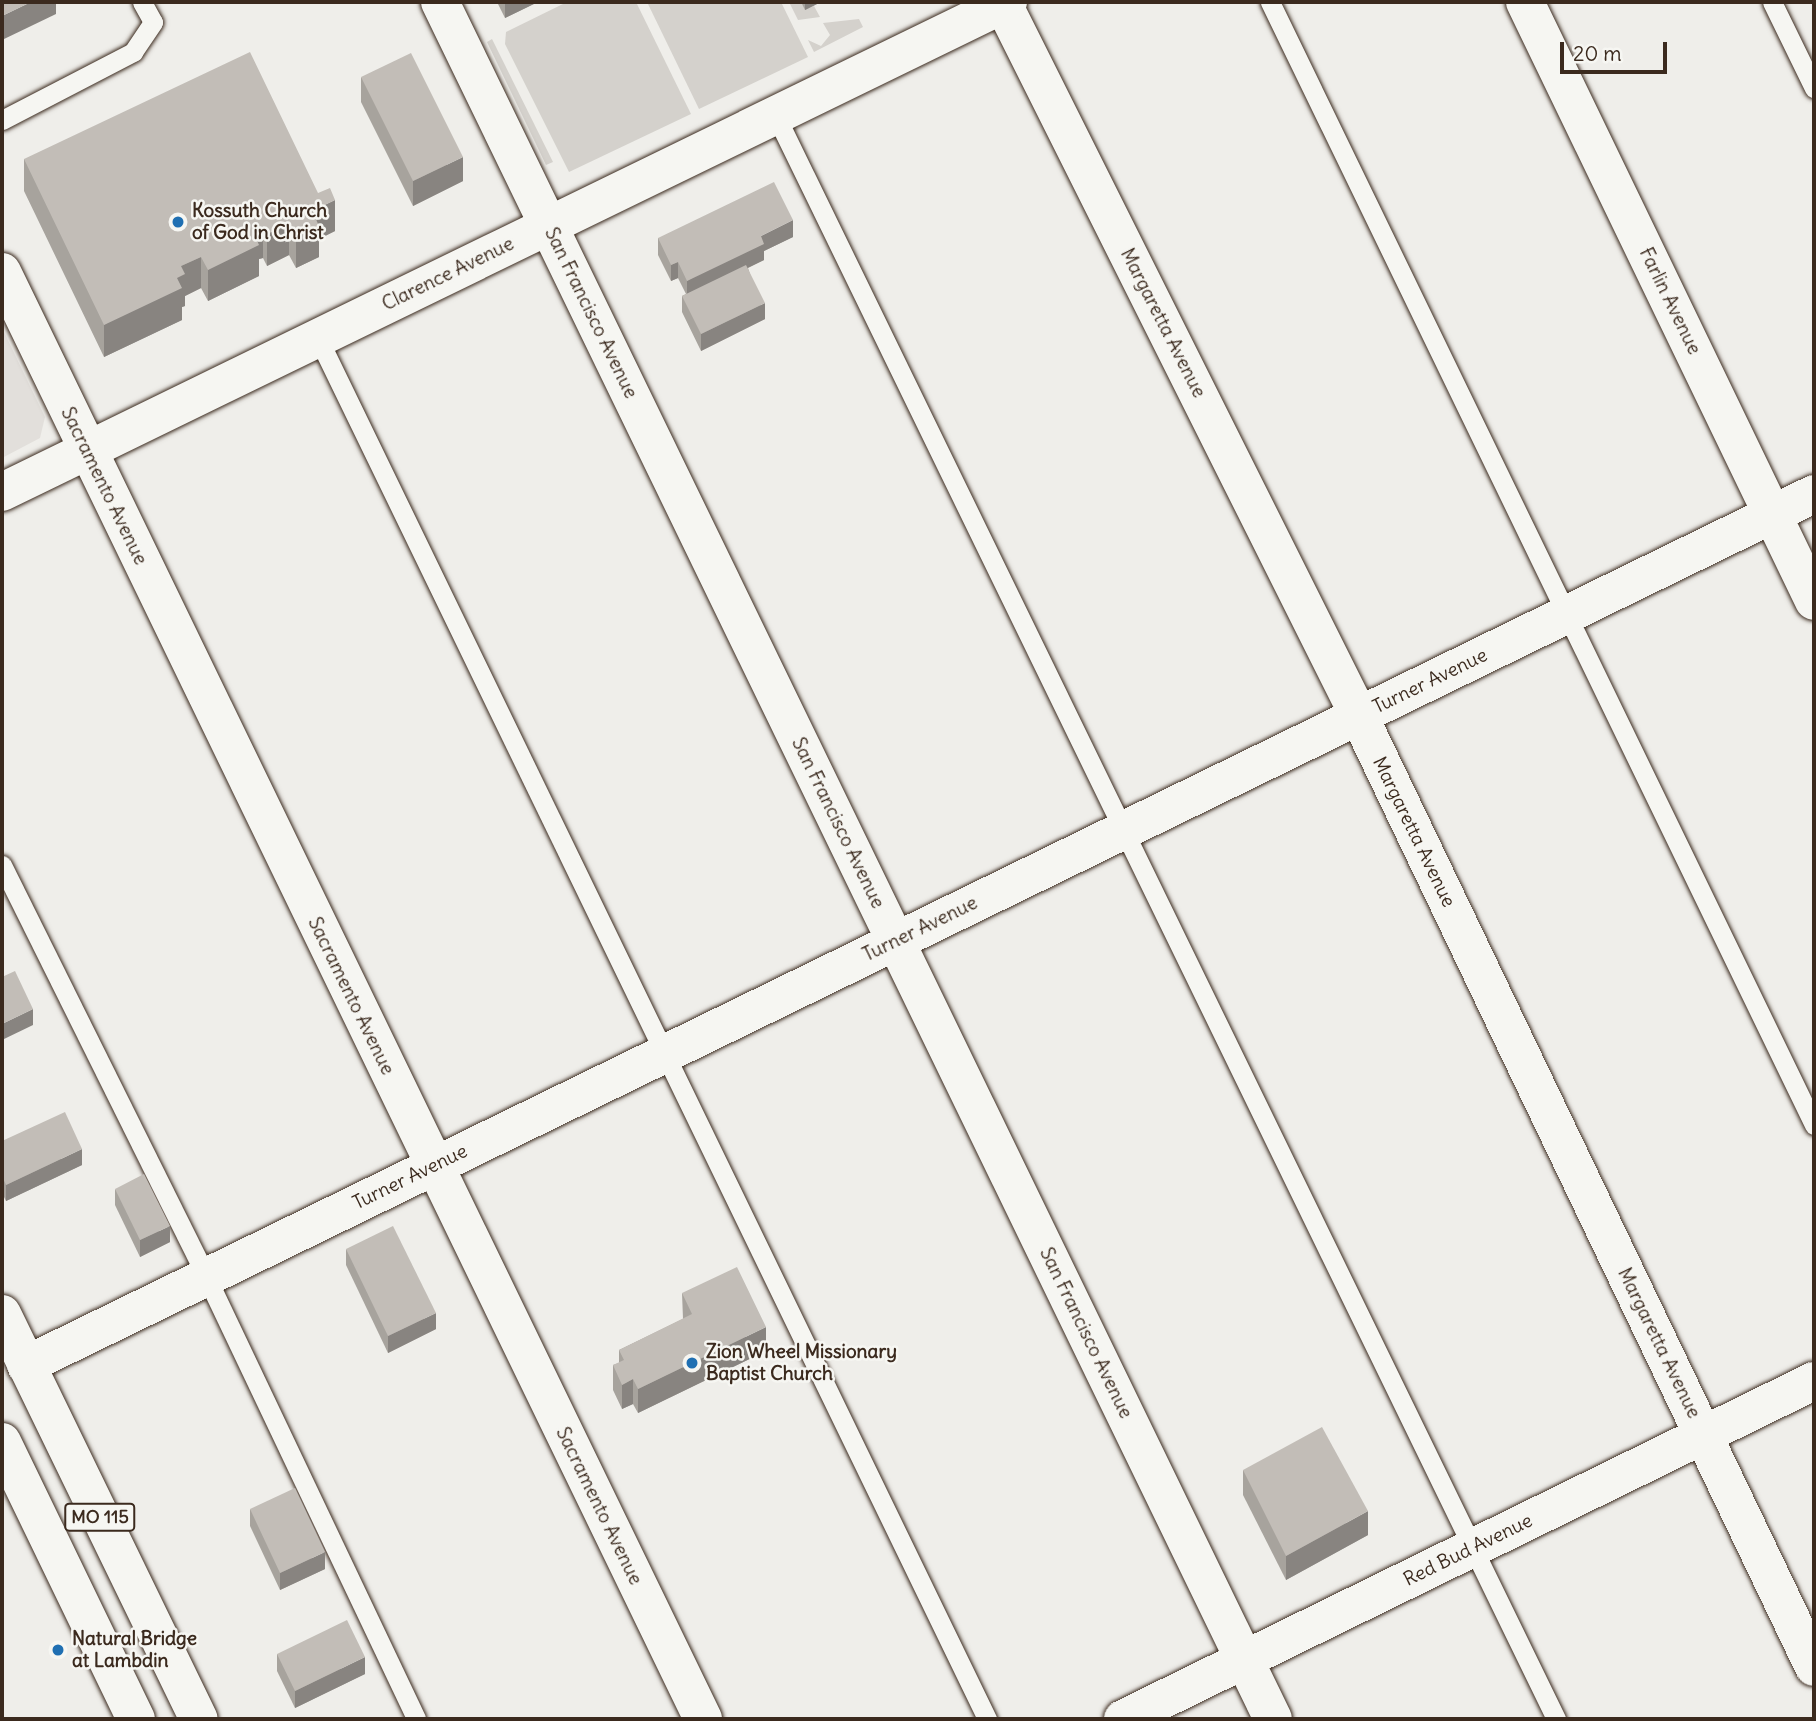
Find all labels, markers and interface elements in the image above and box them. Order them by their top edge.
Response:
scale bar [1564,28,1671,72]
text: 20 m [1573,40,1622,67]
place label: Kossuth Church of God in Christ [192,200,327,244]
marker: Kossuth Church of God in Christ [170,214,186,230]
street label: San Francisco Avenue [540,224,642,402]
street label: Clarence Avenue [378,232,518,316]
street label: Farlin Avenue [1634,244,1706,358]
street label: Margaretta Avenue [1116,245,1210,401]
street label: Sacramento Avenue [56,404,152,568]
street label: Turner Avenue [1369,643,1491,719]
street label: San Francisco Avenue [787,734,889,912]
street label: Margaretta Avenue [1368,753,1460,911]
street label: Turner Avenue [859,891,981,967]
street label: Sacramento Avenue [303,914,399,1078]
street label: Turner Avenue [349,1139,471,1215]
street label: San Francisco Avenue [1035,1244,1137,1422]
street label: Margaretta Avenue [1613,1264,1705,1422]
place label: Zion Wheel Missionary Baptist Church [706,1341,897,1385]
marker: Zion Wheel Missionary Baptist Church [684,1355,700,1371]
street label: Sacramento Avenue [551,1424,647,1588]
road number: MO 115 [63,1502,137,1532]
street label: Red Bud Avenue [1400,1509,1536,1591]
place label: Natural Bridge at Lambdin [72,1628,197,1672]
marker: Natural Bridge at Lambdin [50,1642,66,1658]

